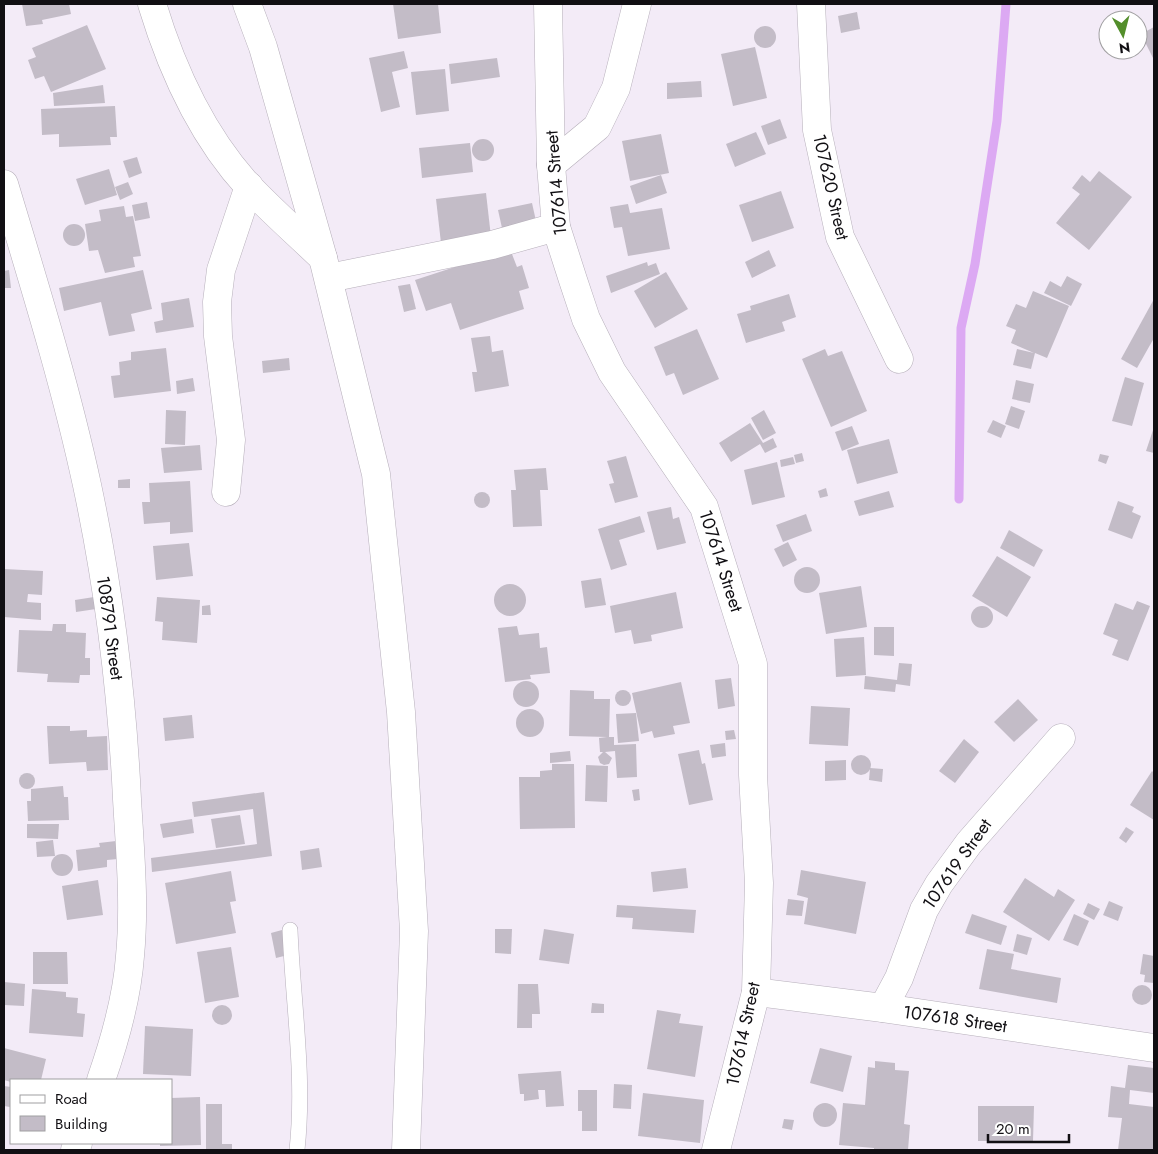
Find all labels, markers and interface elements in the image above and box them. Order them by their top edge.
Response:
north arrow [1098,10,1148,60]
text: N [1118,37,1131,59]
street label: 107614 Street [538,129,574,237]
street label: 107620 Street [806,131,856,243]
street label: 107614 Street [692,507,750,616]
street label: 108791 Street [90,574,130,682]
street label: 107619 Street [916,813,998,915]
street label: 107614 Street [719,979,767,1088]
street label: 107618 Street [901,999,1009,1039]
legend [10,1079,172,1144]
text: Road [55,1088,87,1110]
scale bar [988,1112,1069,1144]
text: Building [55,1113,107,1135]
text: 20 m [996,1118,1030,1140]

